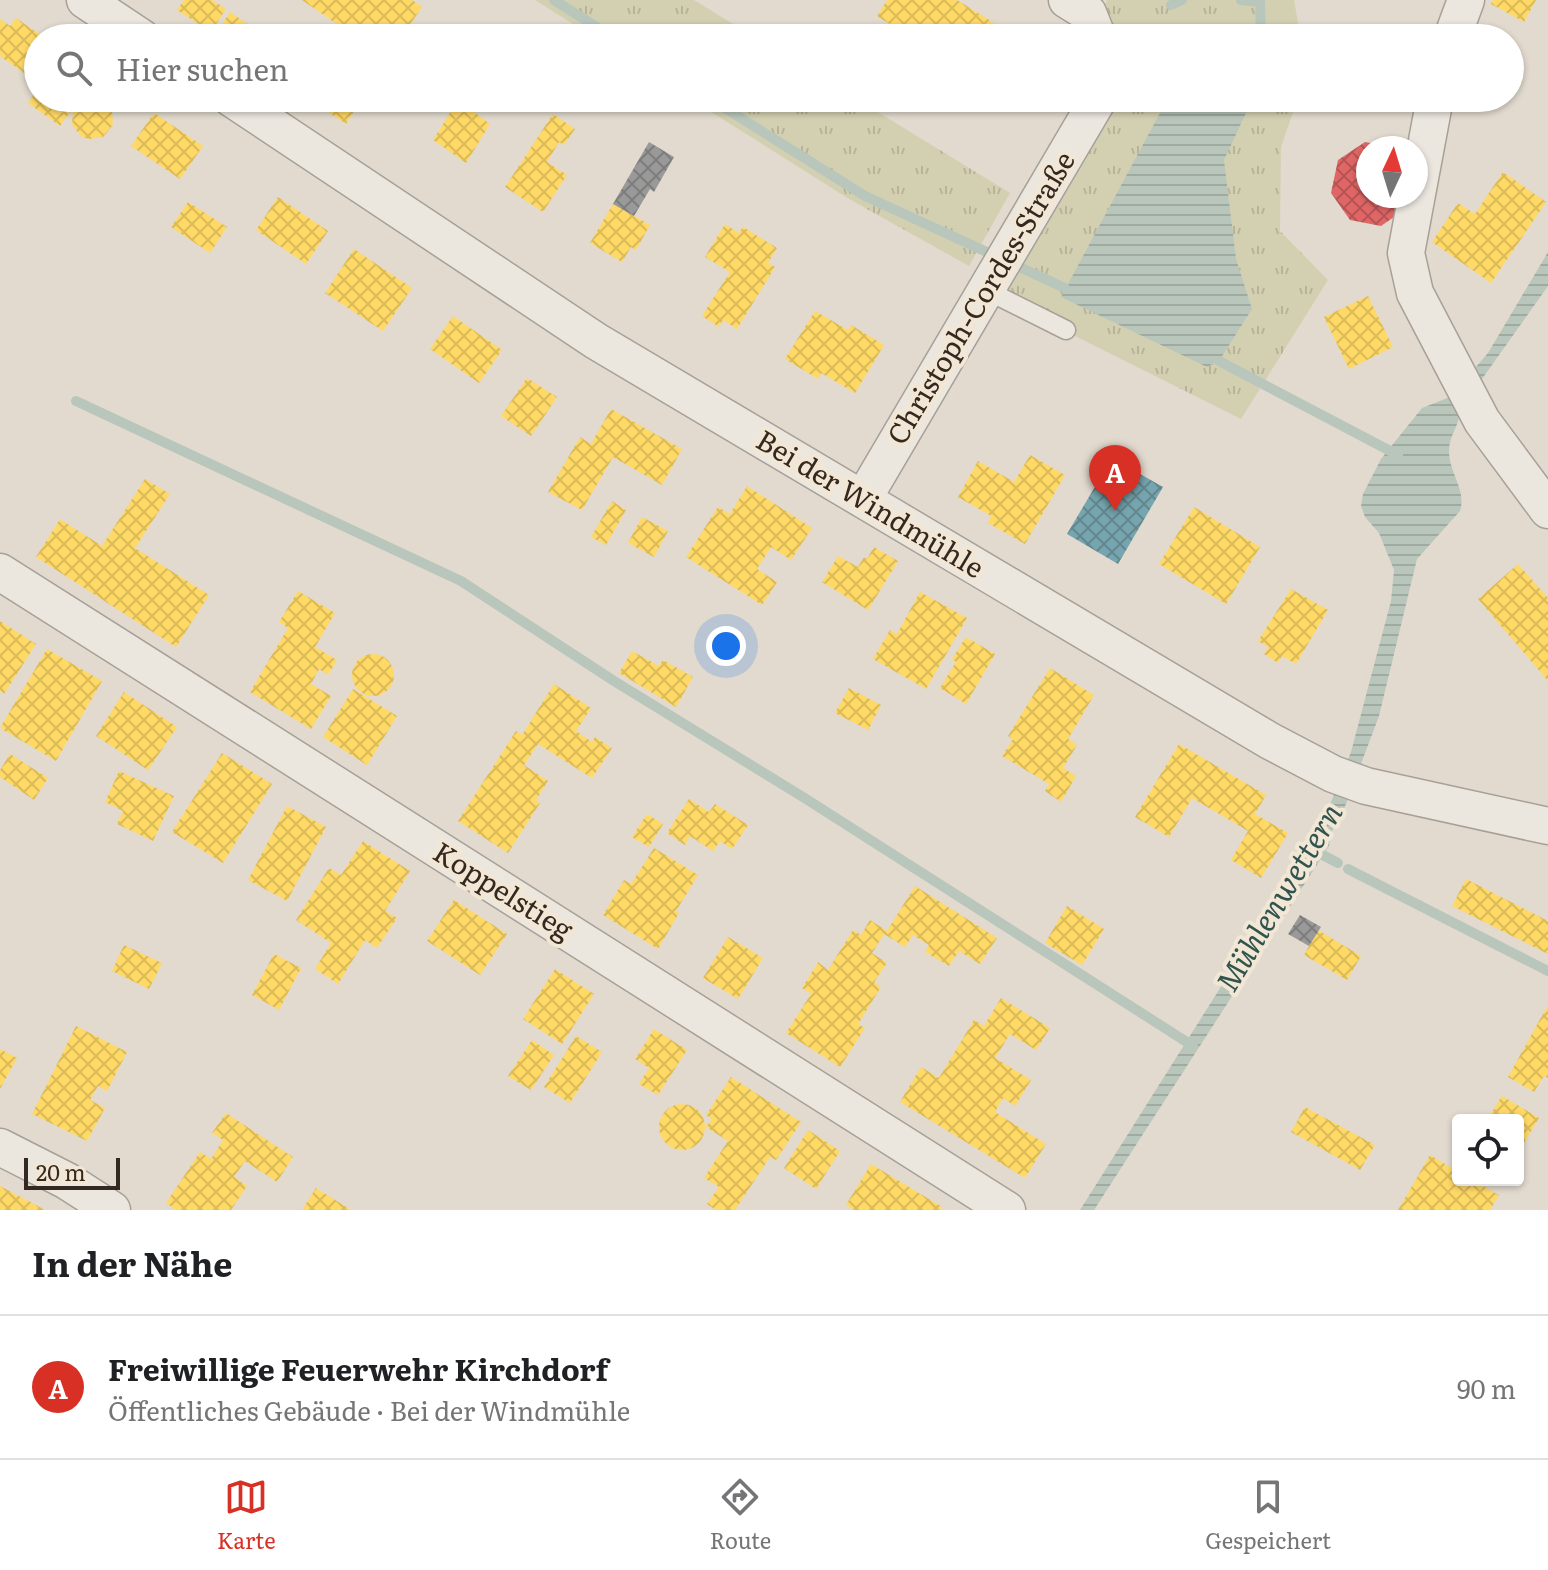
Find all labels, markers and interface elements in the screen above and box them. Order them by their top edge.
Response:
search box [24,24,1524,112]
icon: search [52,46,96,90]
text: Hier suchen [116,46,289,90]
north arrow [1356,136,1428,208]
street label: Christoph-Cordes-Straße [875,142,1084,452]
street label: Bei der Windmühle [749,418,993,587]
pin: A [1089,445,1141,511]
your location [706,626,746,666]
water label: Mühlenwettern [1204,794,1351,999]
street label: Koppelstieg [426,830,582,949]
map controls [1452,1114,1524,1186]
button: locate [1452,1114,1524,1186]
scale bar [24,1154,120,1190]
text: 20 m [36,1155,86,1188]
text: In der Nähe [32,1237,232,1287]
text: Freiwillige Feuerwehr Kirchdorf [108,1346,608,1390]
text: A [48,1368,68,1407]
text: 90 m [1457,1368,1516,1407]
text: Öffentliches Gebäude · Bei der Windmühle [108,1390,630,1429]
tab: Karte [217,1475,276,1556]
tab: Route [710,1475,771,1556]
tab: Gespeichert [1205,1475,1331,1556]

